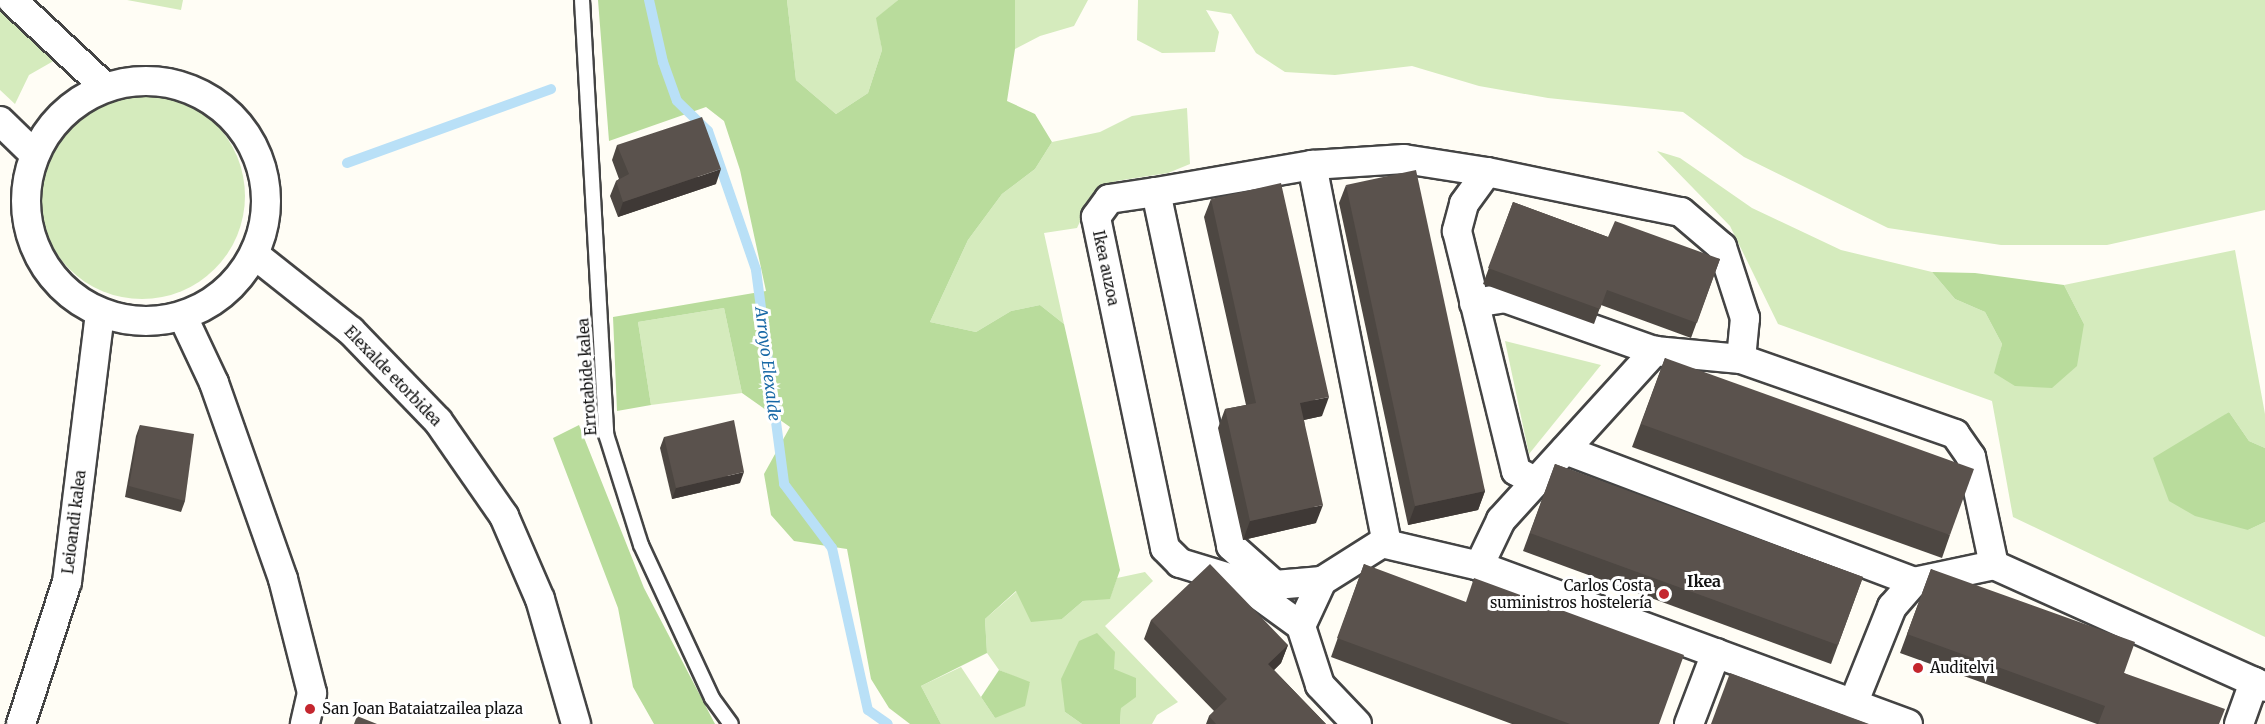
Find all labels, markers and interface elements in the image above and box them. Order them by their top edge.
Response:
street label: Ikea auzoa [1089,229,1123,307]
water label: Arroyo Elexalde [751,306,785,422]
street label: Errotabide kalea [574,318,600,436]
street label: Elexalde etorbidea [341,322,445,430]
street label: Leioandi kalea [59,469,89,575]
district label: Ikea [1687,571,1721,591]
place label: Carlos Costa suministros hostelería [1490,576,1652,611]
marker: Carlos Costa suministros hostelería [1657,587,1671,601]
place label: Auditelvi [1930,659,1995,677]
marker: Auditelvi [1911,661,1925,675]
place label: San Joan Bataiatzailea plaza [322,700,523,718]
marker: San Joan Bataiatzailea plaza [303,702,317,716]

